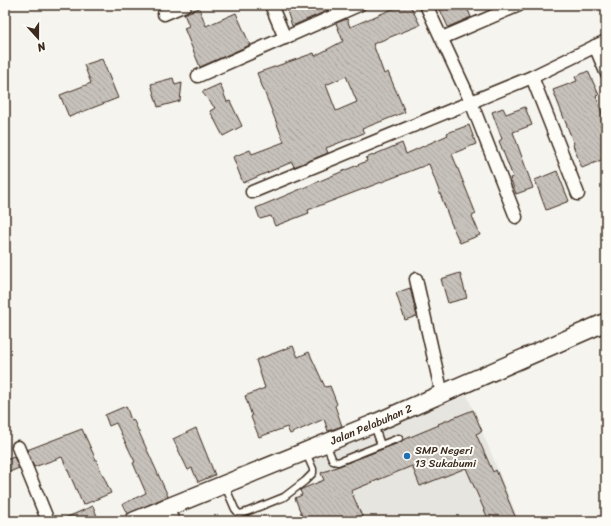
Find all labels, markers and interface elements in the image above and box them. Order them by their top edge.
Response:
north arrow [18,18,58,58]
text: N [34,36,49,57]
street label: Jalan Pelabuhan 2 [327,399,416,451]
place label: SMP Negeri 13 Sukabumi [415,441,477,473]
marker: SMP Negeri 13 Sukabumi [402,451,412,461]

